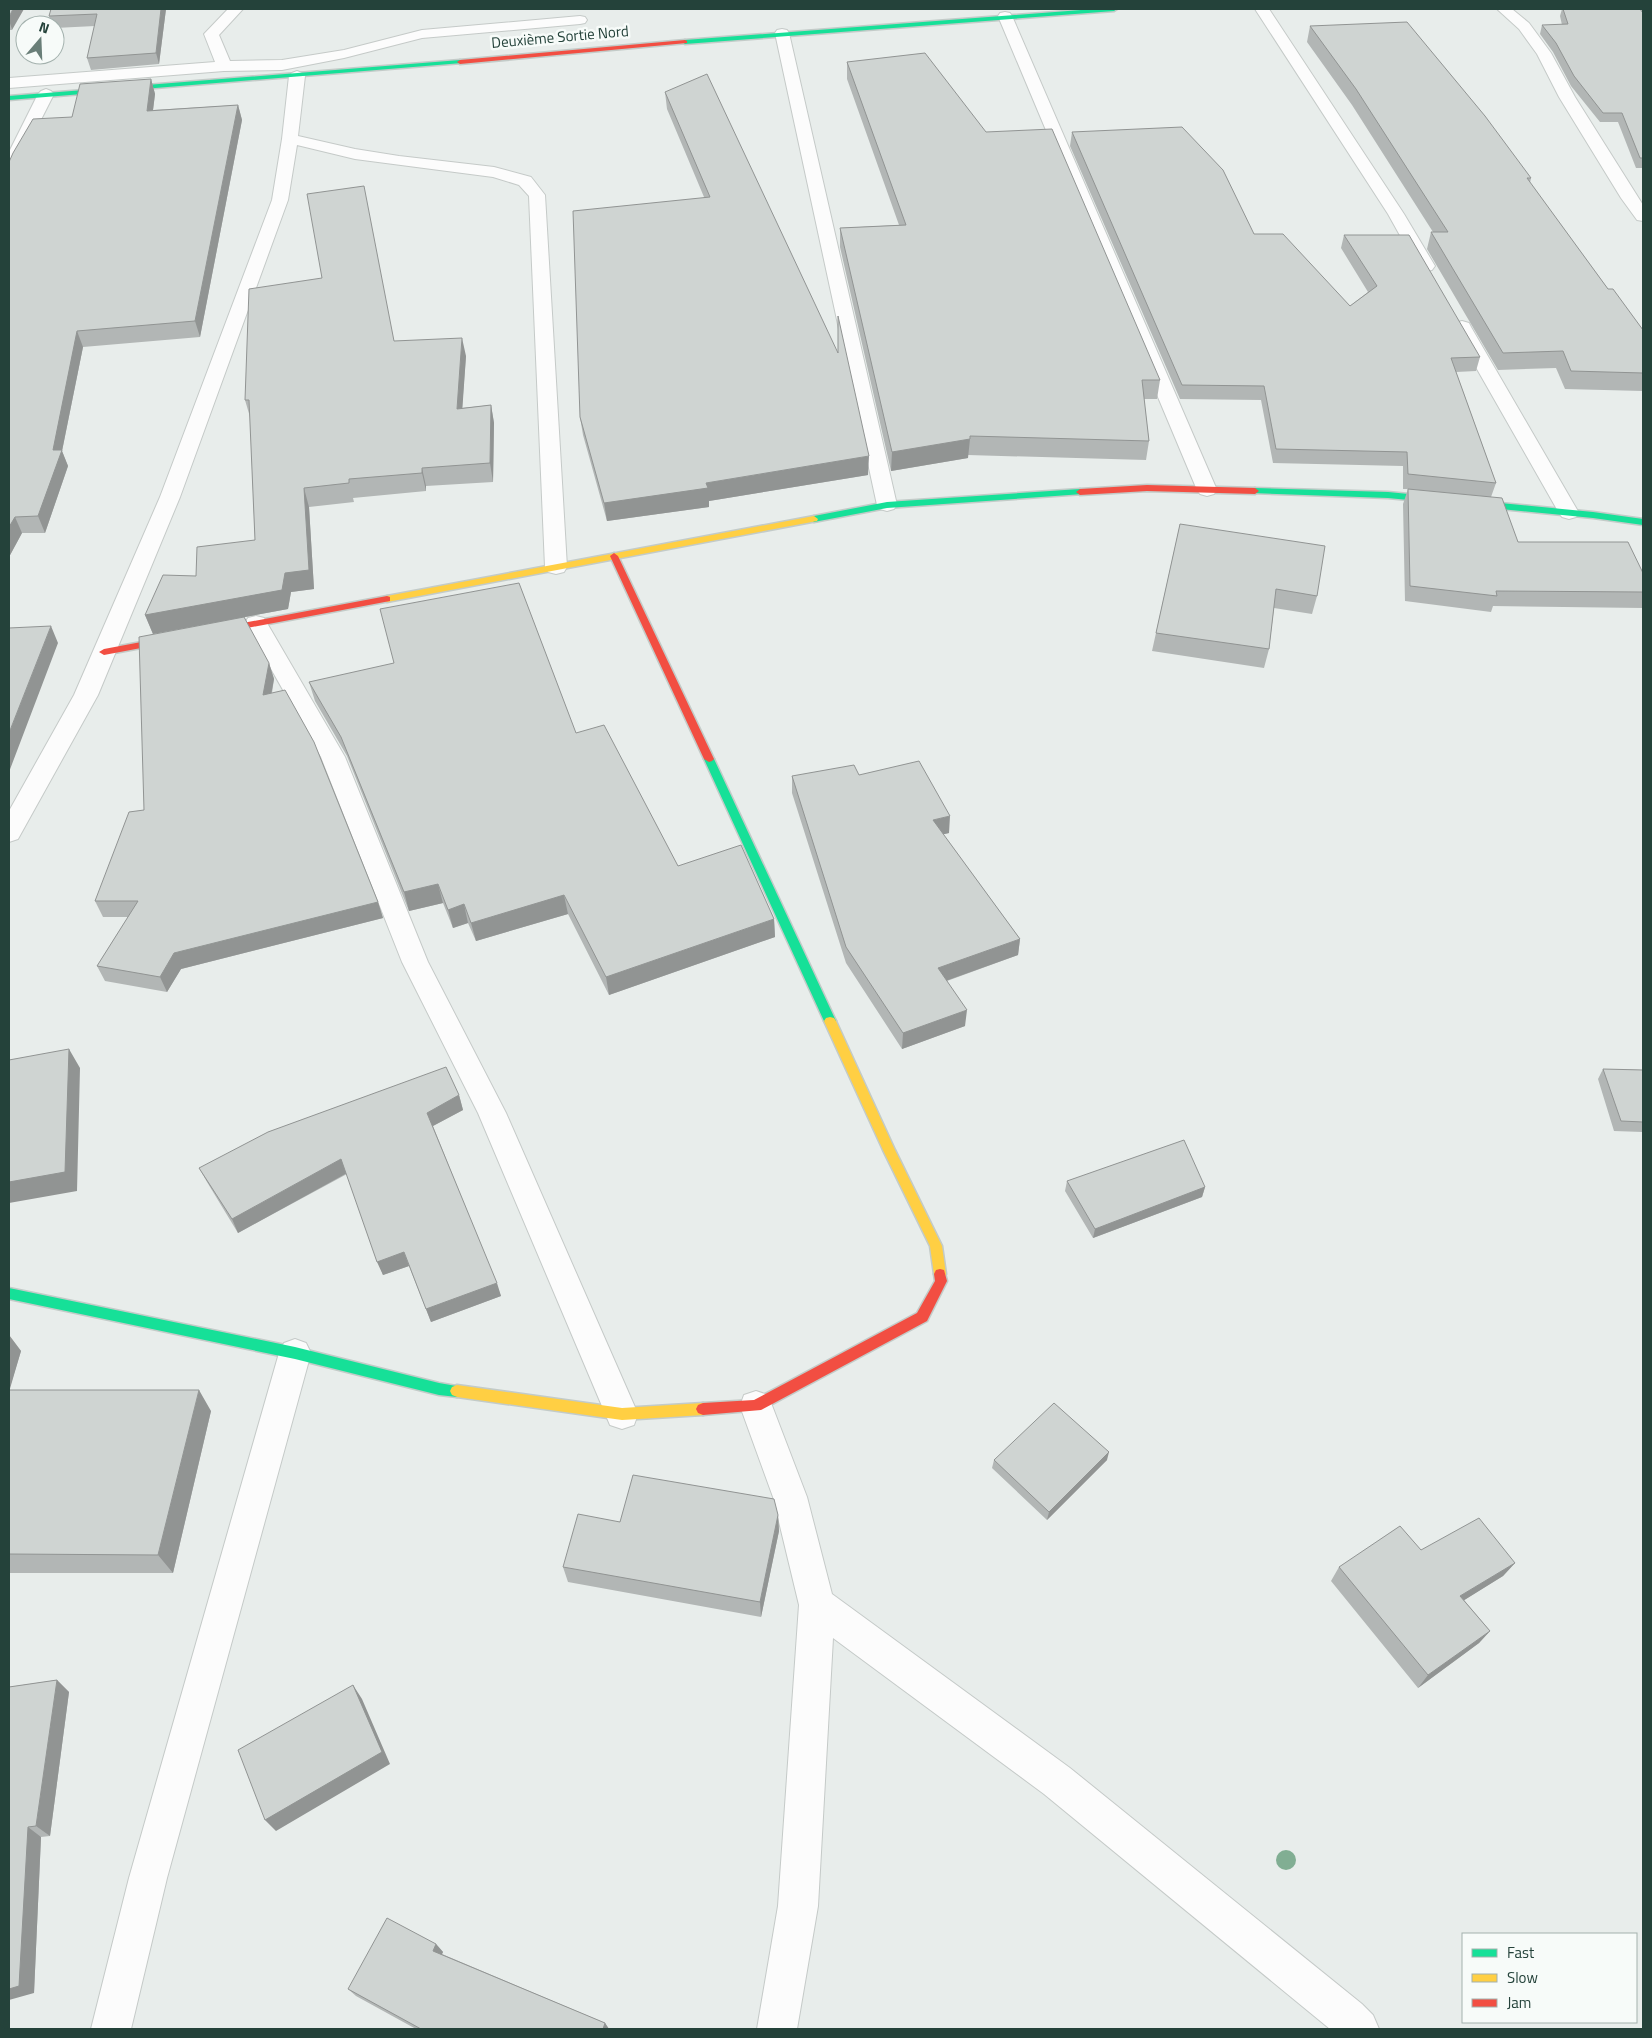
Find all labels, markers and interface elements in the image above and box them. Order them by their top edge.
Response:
north arrow [15,15,65,65]
text: N [36,16,52,39]
street label: Deuxième Sortie Nord [490,19,630,54]
legend [1462,1933,1637,2023]
text: Fast [1507,1941,1535,1964]
text: Slow [1507,1966,1538,1989]
text: Jam [1507,1991,1531,2014]

